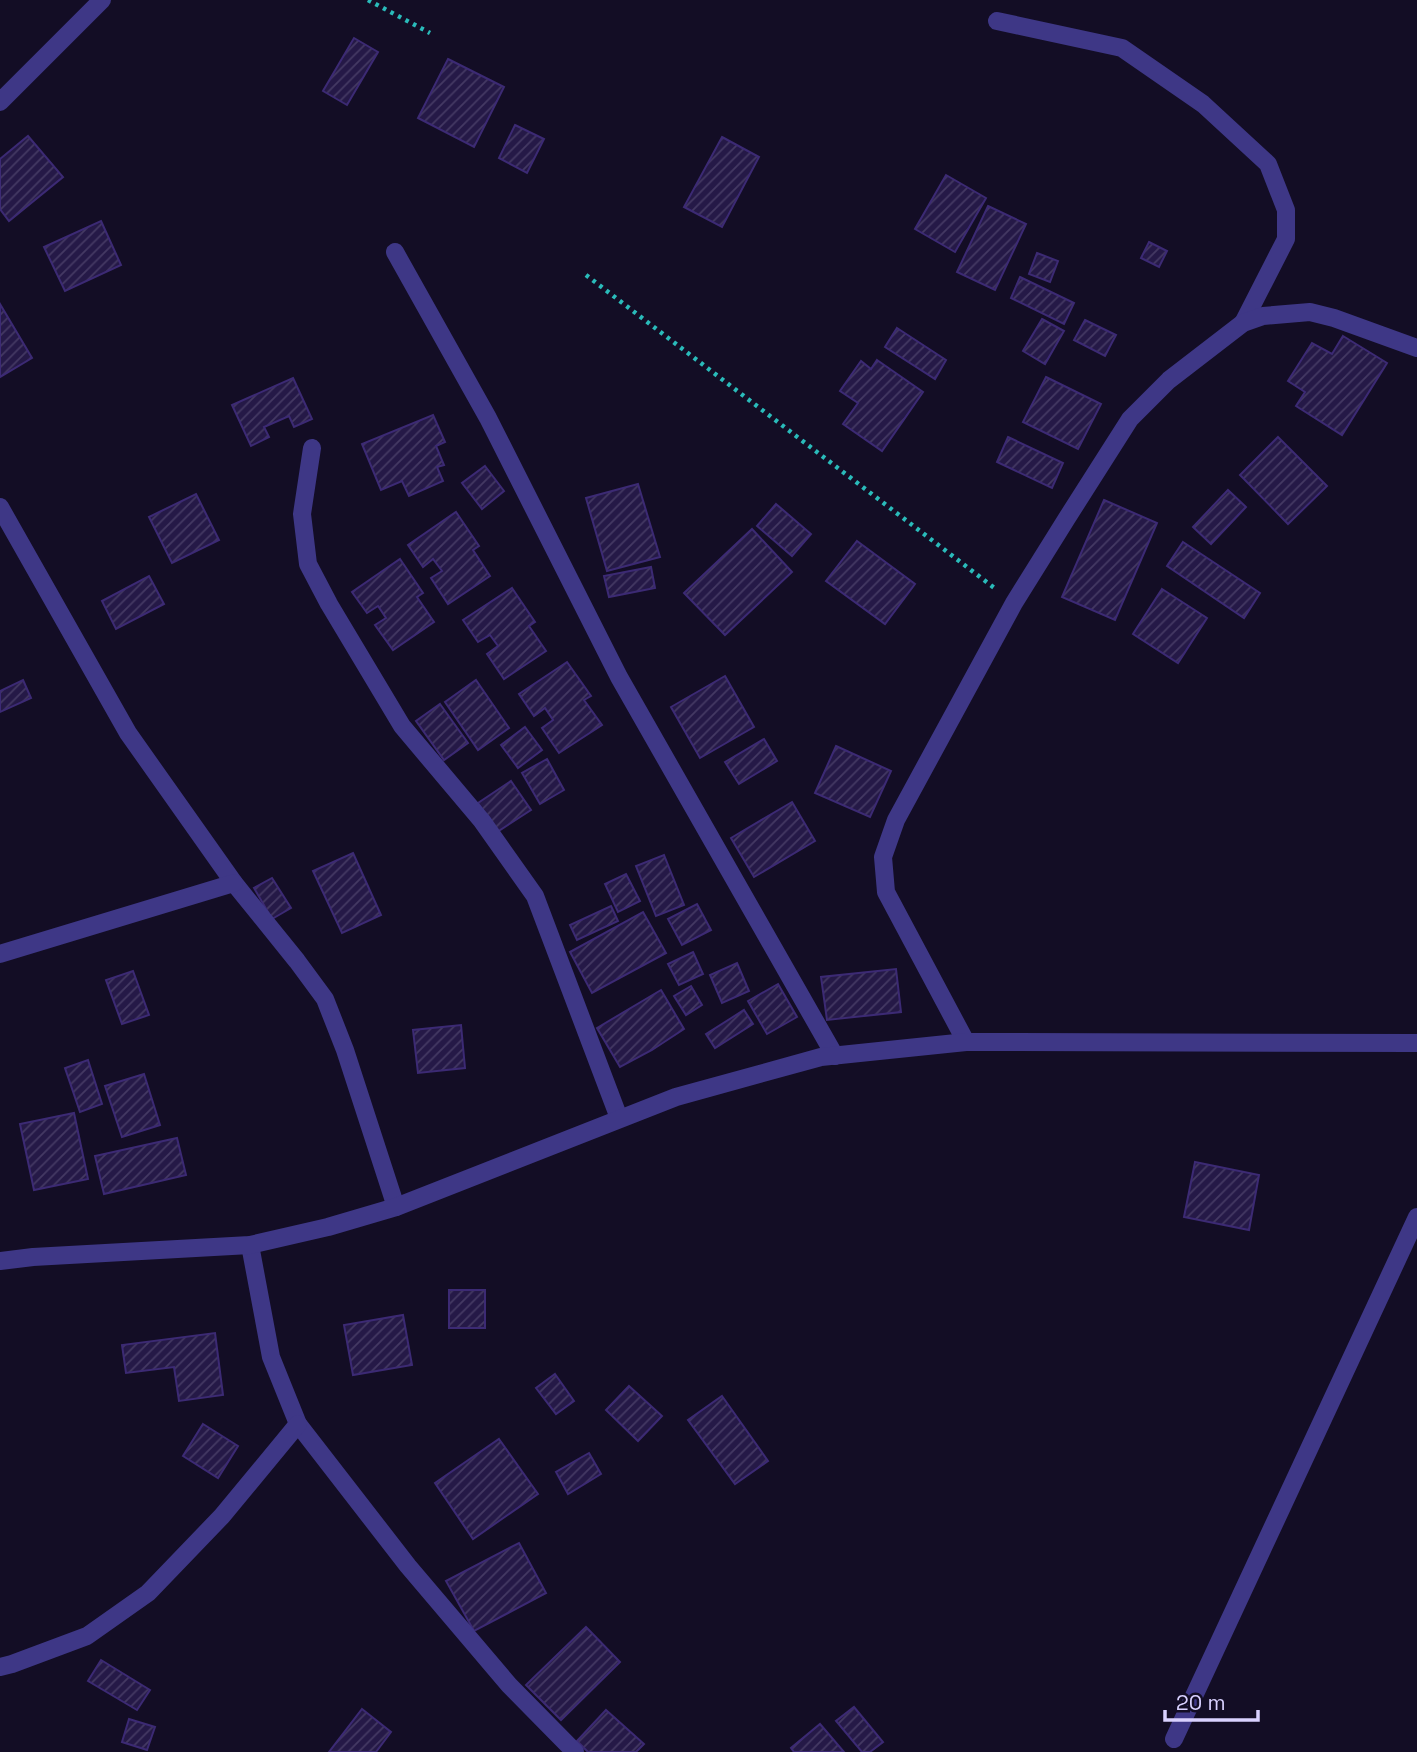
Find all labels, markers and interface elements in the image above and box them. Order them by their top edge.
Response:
scale bar [1165,1678,1258,1722]
text: 20 m [1176,1689,1226,1716]

